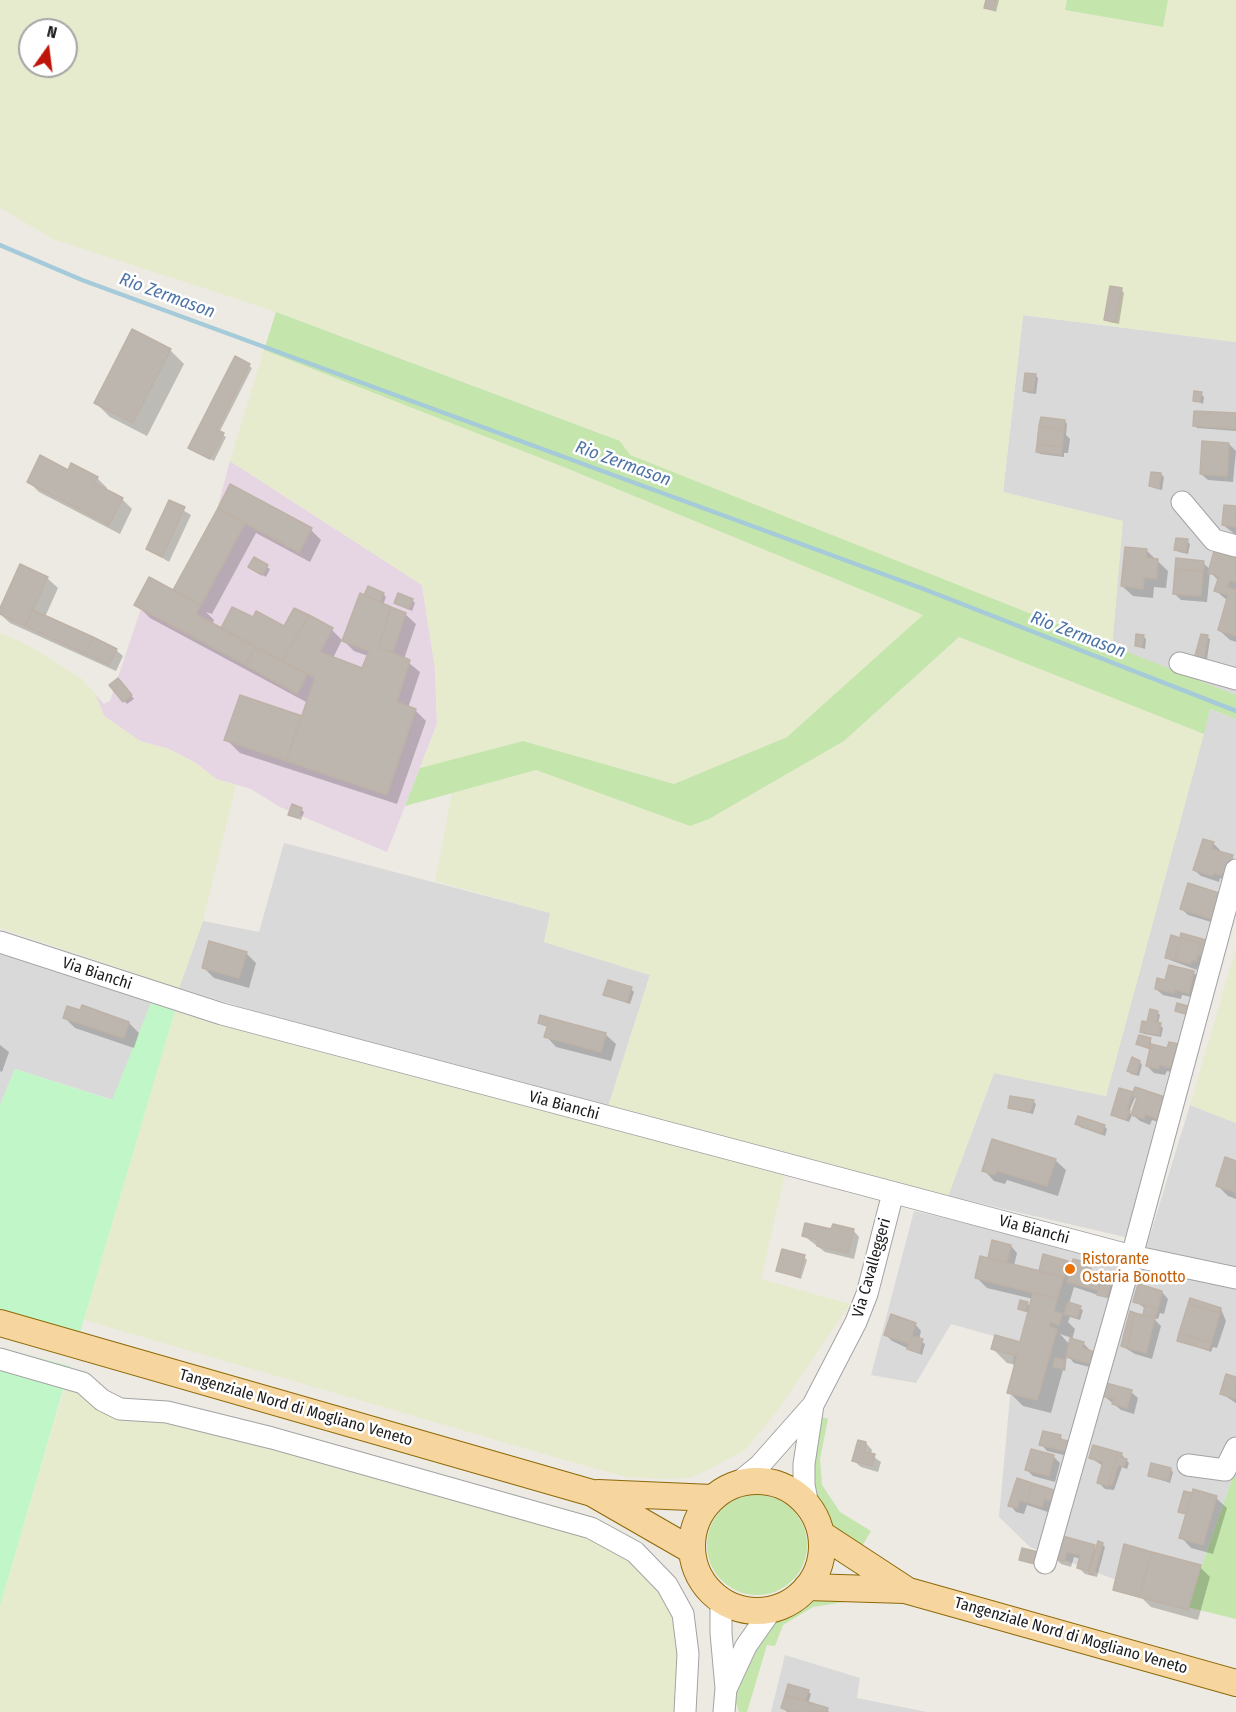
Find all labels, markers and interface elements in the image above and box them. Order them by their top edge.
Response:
north arrow [18,18,78,78]
text: N [45,22,59,42]
water label: Rio Zermason [116,269,218,323]
water label: Rio Zermason [572,437,674,491]
water label: Rio Zermason [1027,607,1129,663]
street label: Via Bianchi [60,954,134,994]
street label: Via Bianchi [527,1087,601,1125]
street label: Via Bianchi [997,1211,1071,1249]
street label: Via Cavalleggeri [849,1216,895,1320]
place label: Ristorante Ostaria Bonotto [1082,1250,1186,1288]
marker: Ristorante Ostaria Bonotto [1063,1262,1077,1276]
street label: Tangenziale Nord di Mogliano Veneto [177,1365,415,1451]
street label: Tangenziale Nord di Mogliano Veneto [952,1593,1190,1679]

